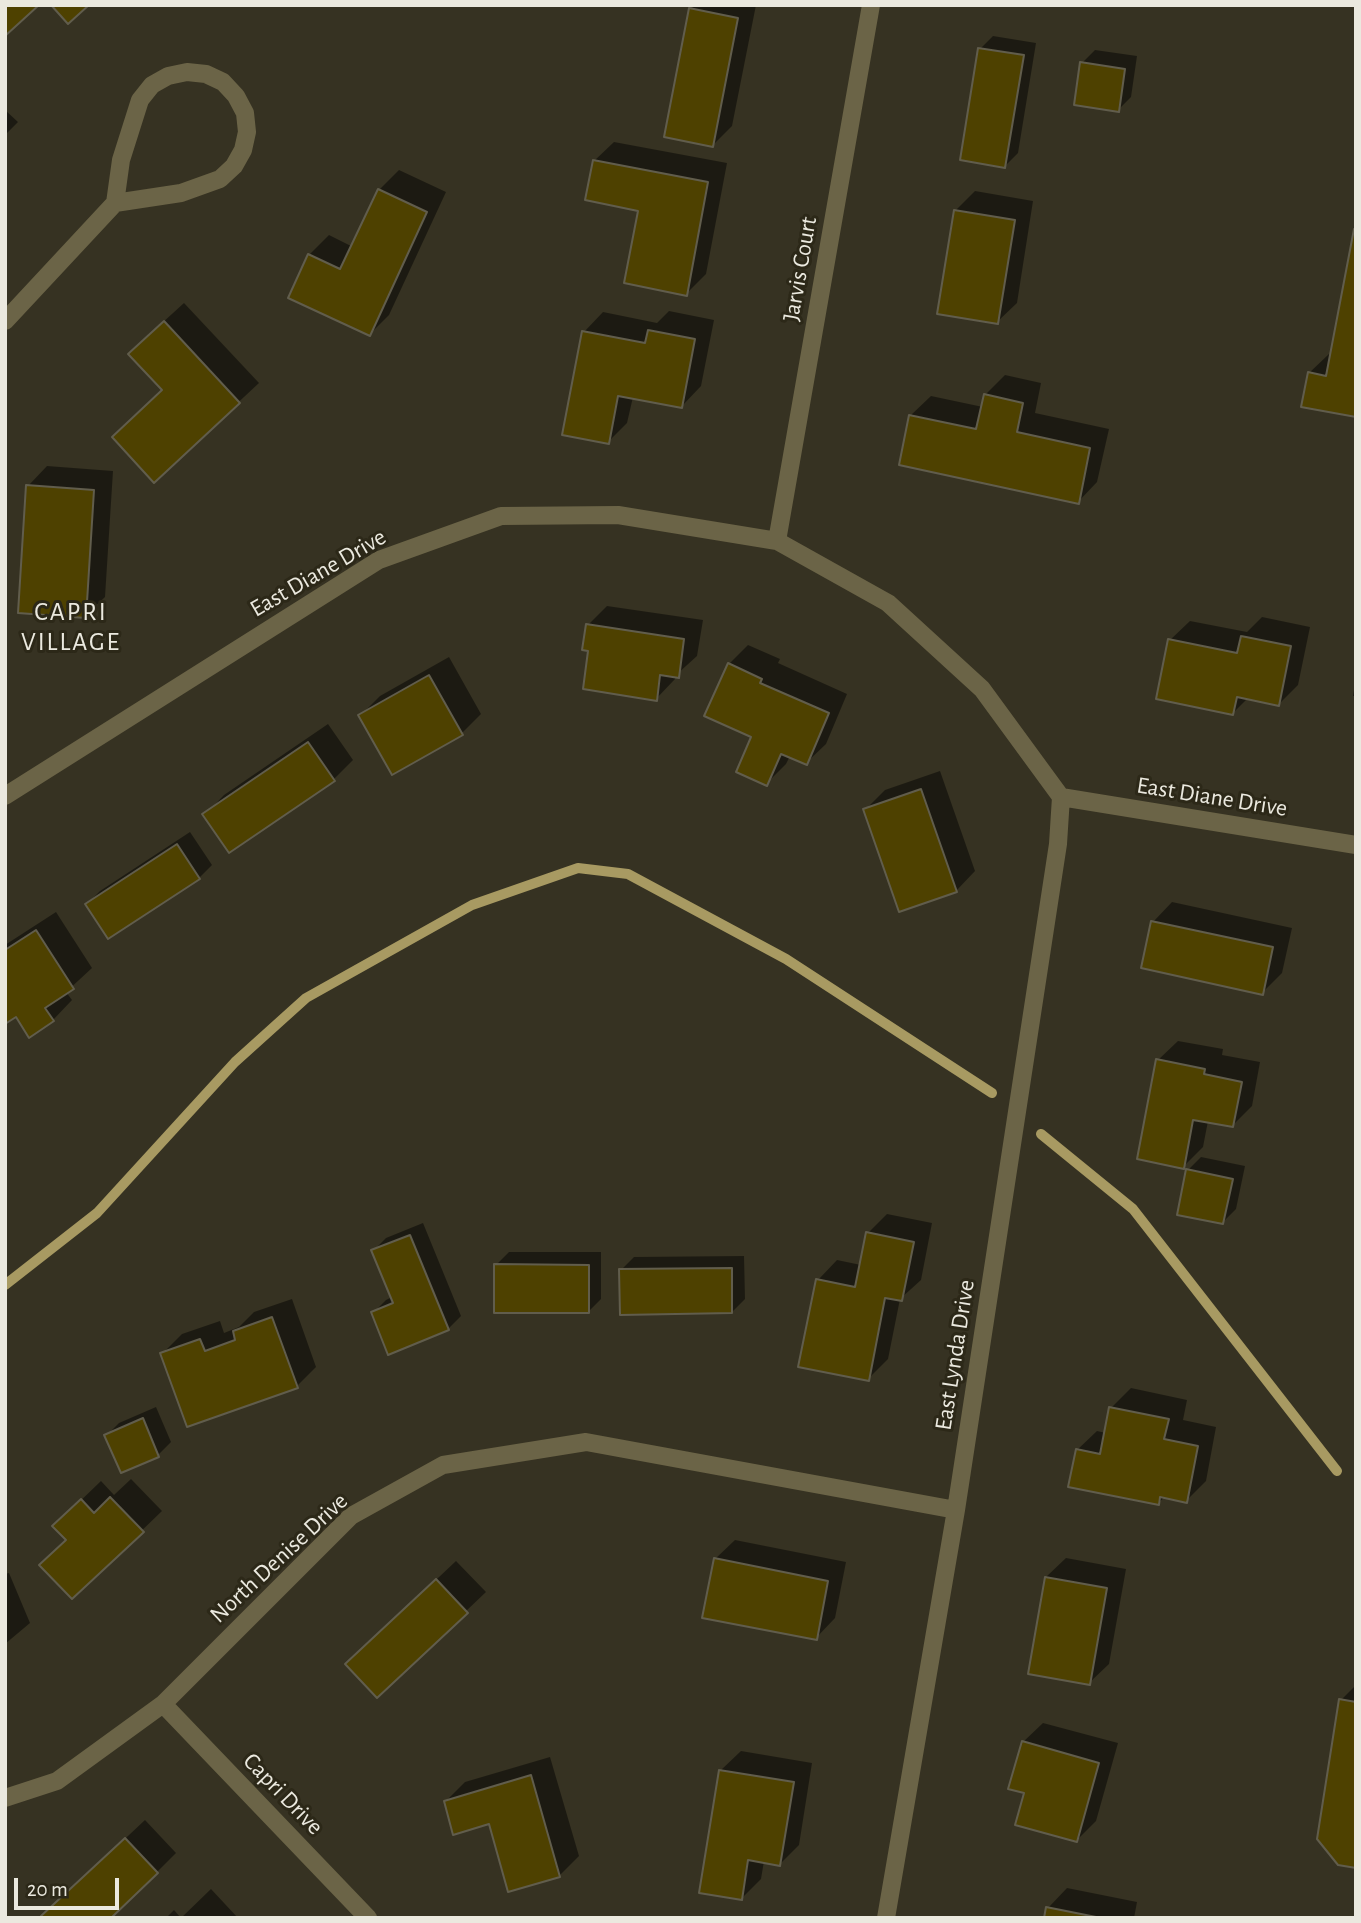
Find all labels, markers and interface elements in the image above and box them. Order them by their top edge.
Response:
street label: Jarvis Court [777,214,823,324]
street label: East Diane Drive [245,522,391,624]
district label: CAPRI VILLAGE [22,596,120,658]
street label: East Diane Drive [1135,771,1289,823]
street label: East Lynda Drive [929,1278,981,1432]
street label: North Denise Drive [204,1487,354,1629]
street label: Capri Drive [237,1747,329,1841]
scale bar [18,1864,122,1908]
text: 20 m [27,1879,68,1900]

